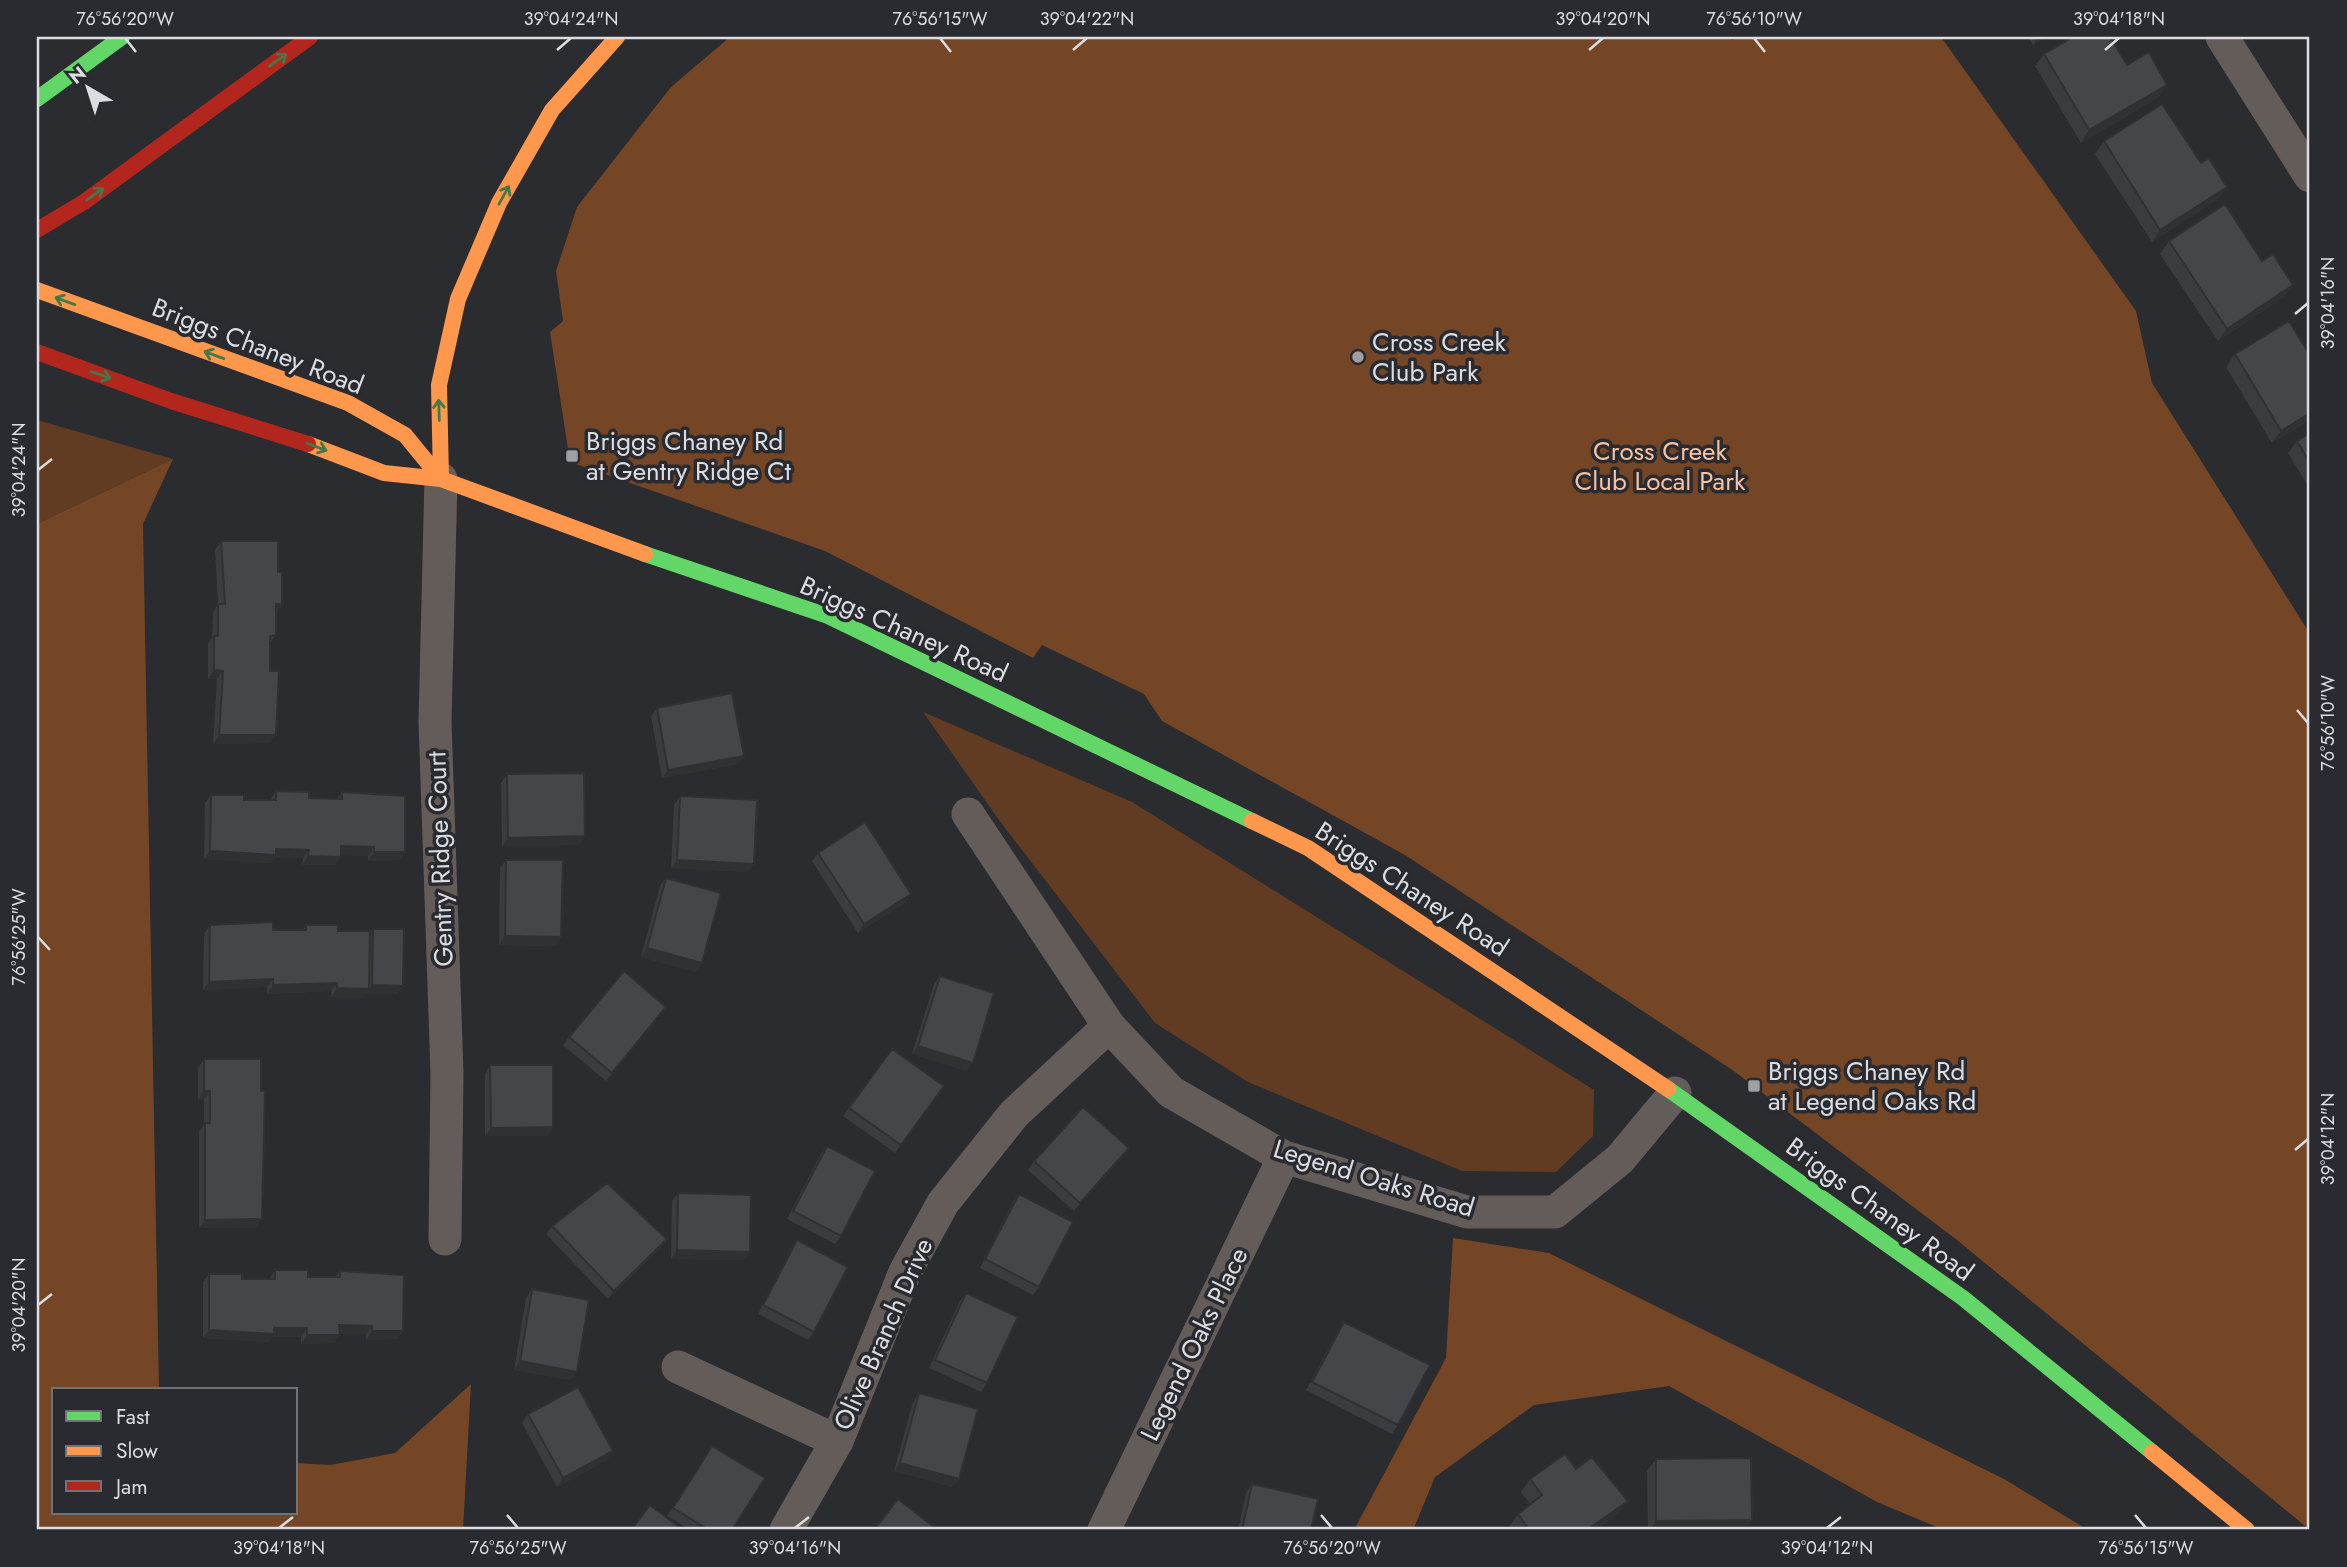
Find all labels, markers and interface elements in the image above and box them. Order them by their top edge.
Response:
text: 76°56'20"W [76,6,174,32]
text: 39°04'24"N [524,6,618,32]
text: 76°56'15"W [893,6,988,32]
text: 39°04'22"N [1040,6,1134,32]
text: 39°04'20"N [1556,6,1651,32]
text: 76°56'10"W [1706,6,1802,32]
text: 39°04'18"N [2073,6,2165,32]
north arrow [52,52,122,122]
one-way arrow [268,53,287,67]
text: N [63,60,92,90]
one-way arrow [498,185,511,206]
one-way arrow [85,187,104,202]
text: 39°04'16"N [2315,257,2341,349]
street label: Briggs Chaney Road [147,288,369,404]
one-way arrow [55,294,77,306]
place label: Cross Creek Club Park [1372,323,1506,391]
one-way arrow [204,348,226,360]
marker: Cross Creek Club Park [1350,349,1366,365]
one-way arrow [89,370,111,382]
one-way arrow [433,399,446,422]
place label: Briggs Chaney Rd at Gentry Ridge Ct [586,422,792,490]
text: 39°04'24"N [6,423,32,517]
park label: Cross Creek Club Local Park [1574,432,1746,500]
one-way arrow [305,442,327,455]
marker: Briggs Chaney Rd at Gentry Ridge Ct [564,448,580,464]
street label: Briggs Chaney Road [794,566,1014,692]
text: 76°56'10"W [2315,675,2341,771]
street label: Gentry Ridge Court [417,750,463,967]
street label: Briggs Chaney Road [1308,812,1516,966]
text: 76°56'25"W [6,888,32,986]
place label: Briggs Chaney Rd at Legend Oaks Rd [1768,1052,1976,1120]
marker: Briggs Chaney Rd at Legend Oaks Rd [1746,1078,1762,1094]
text: 39°04'12"N [2315,1093,2341,1185]
street label: Briggs Chaney Road [1778,1128,1982,1290]
street label: Legend Oaks Road [1269,1129,1479,1227]
street label: Olive Branch Drive [824,1232,942,1436]
street label: Legend Oaks Place [1131,1241,1257,1447]
text: 39°04'20"N [6,1258,32,1353]
legend [52,1388,298,1514]
text: Fast [116,1402,149,1432]
text: Slow [116,1436,158,1466]
text: Jam [113,1472,148,1502]
text: 39°04'18"N [233,1535,325,1561]
text: 76°56'25"W [469,1535,567,1561]
text: 39°04'16"N [749,1535,841,1561]
text: 76°56'20"W [1283,1535,1381,1561]
text: 39°04'12"N [1781,1535,1873,1561]
text: 76°56'15"W [2099,1535,2194,1561]

